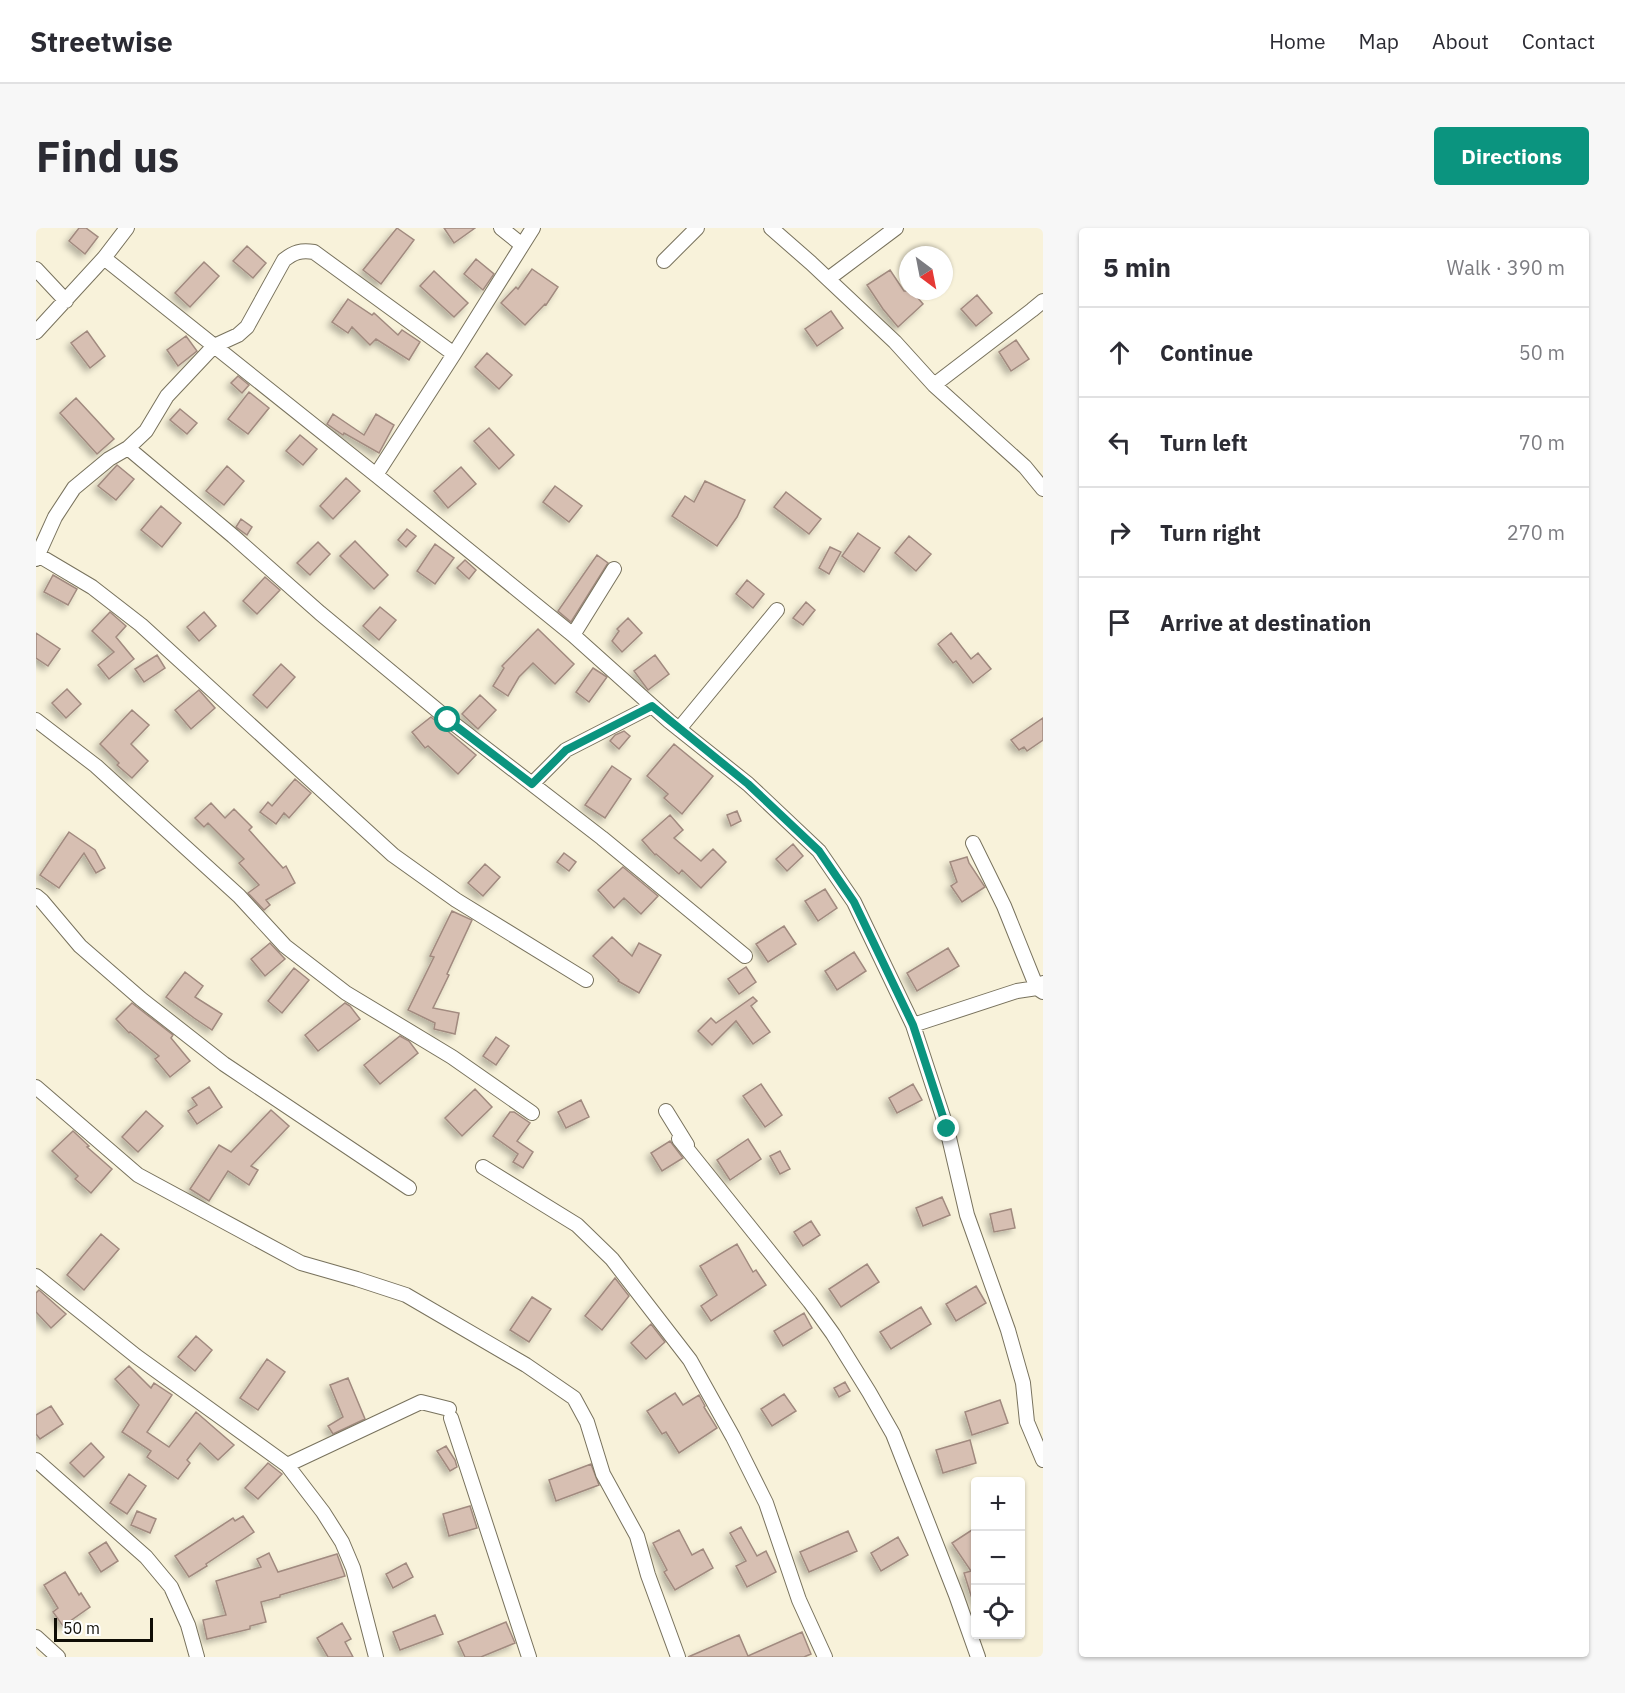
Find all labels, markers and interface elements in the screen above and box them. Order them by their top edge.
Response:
text: Streetwise [30,23,173,60]
text: Home [1269,27,1326,55]
text: Map [1359,27,1399,55]
text: About [1432,27,1489,55]
text: Contact [1522,27,1595,55]
button: Directions [1434,127,1589,185]
text: Find us [36,129,179,184]
north arrow [899,246,953,300]
text: 5 min [1103,250,1171,284]
text: Walk · 390 m [1447,254,1565,281]
icon: ahead [1103,336,1136,369]
text: Continue [1160,338,1253,367]
text: 50 m [1519,339,1565,366]
icon: left [1103,426,1136,459]
text: Turn left [1160,428,1248,457]
text: 70 m [1519,429,1565,456]
icon: right [1103,516,1136,549]
text: Turn right [1160,518,1261,547]
text: 270 m [1507,519,1565,546]
icon: arrive [1103,606,1136,639]
text: Arrive at destination [1160,608,1371,637]
route start [434,706,460,732]
route end [933,1115,959,1141]
map controls [971,1477,1025,1639]
button: + [971,1477,1025,1531]
button: − [971,1531,1025,1585]
button: locate [971,1585,1025,1639]
scale bar [54,1615,153,1642]
text: 50 m [63,1618,100,1638]

